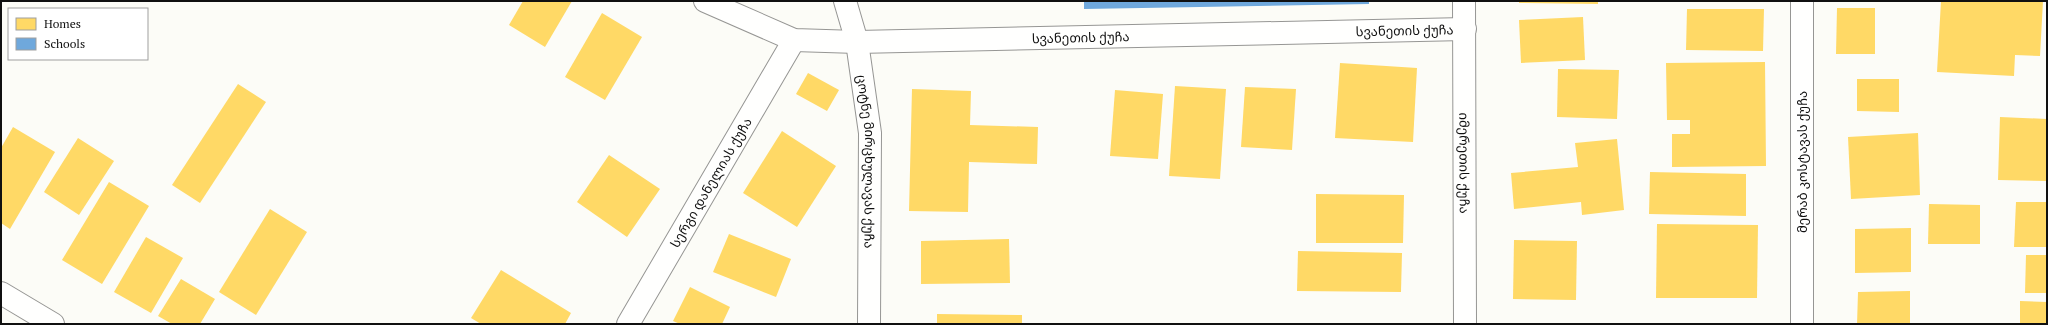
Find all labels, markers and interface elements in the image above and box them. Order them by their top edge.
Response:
legend [8,8,148,60]
text: Homes [44,16,81,31]
street label: სვანეთის ქუჩა [1356,20,1454,40]
street label: სვანეთის ქუჩა [1032,27,1130,47]
text: Schools [44,36,85,51]
street label: ცოტნე მირცხულავას ქუჩა [853,74,879,249]
street label: მერაბ კოსტავას ქუჩა [1793,91,1811,233]
street label: იმერეთის ქუჩა [1455,112,1474,214]
street label: სერგი დანელიას ქუჩა [666,114,756,251]

